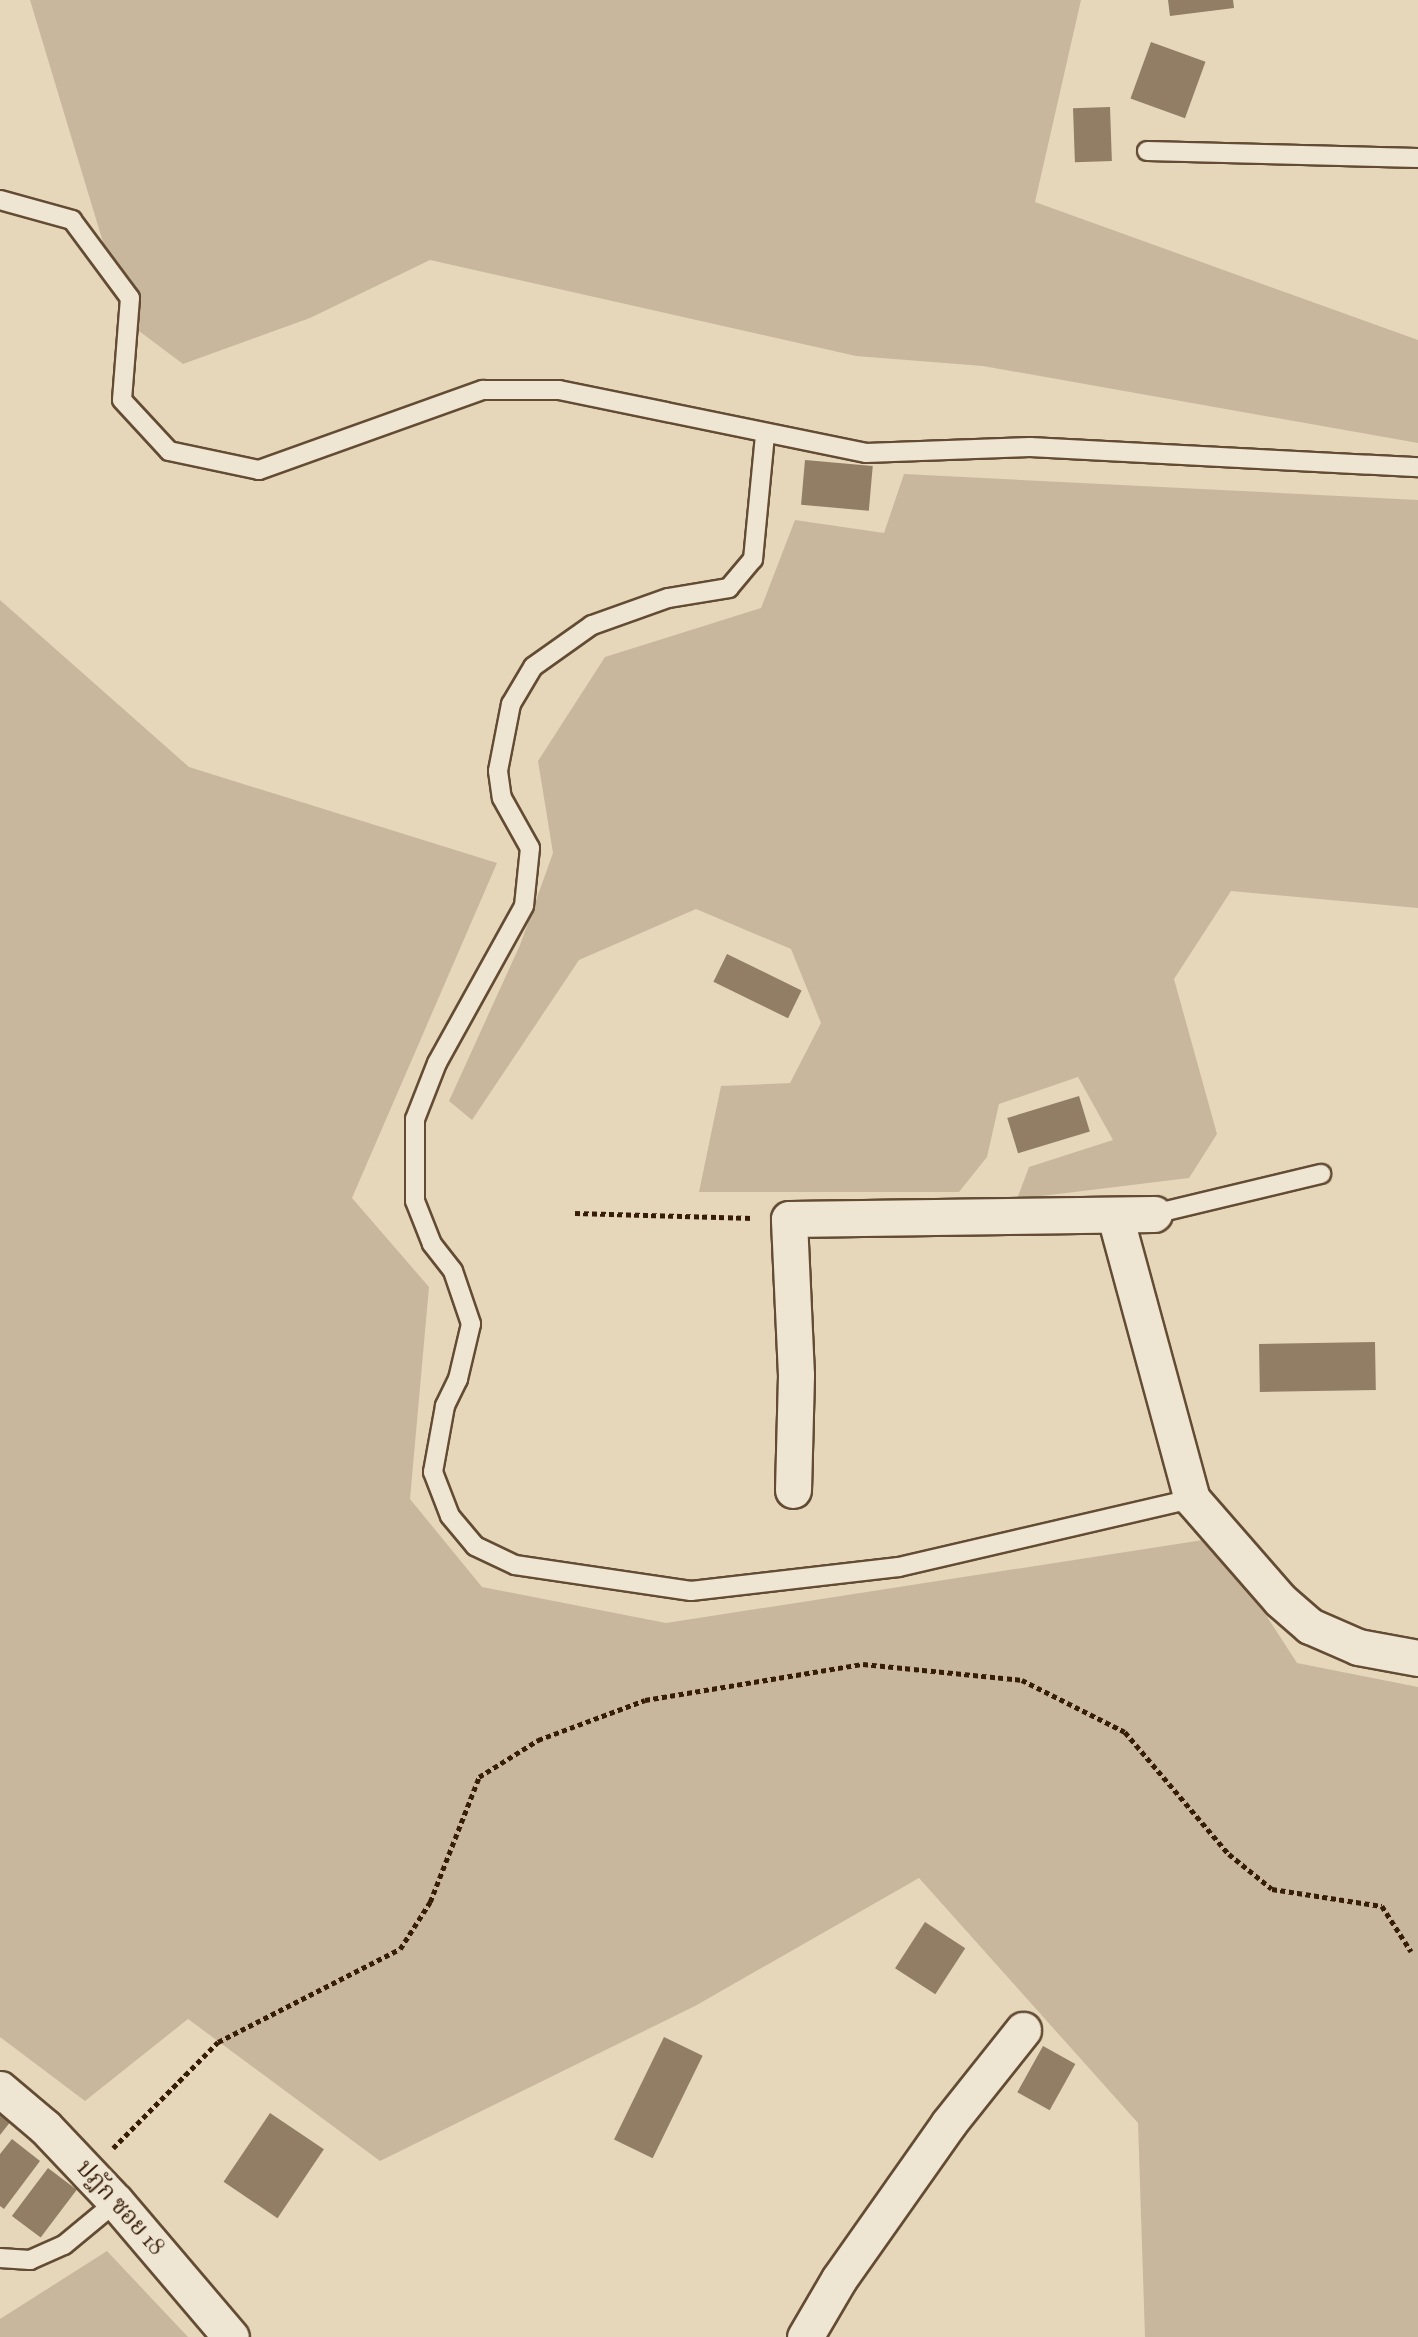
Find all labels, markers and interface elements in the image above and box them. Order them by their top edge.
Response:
street label: ปฎัก ซอย 18 [69,2155,169,2263]

